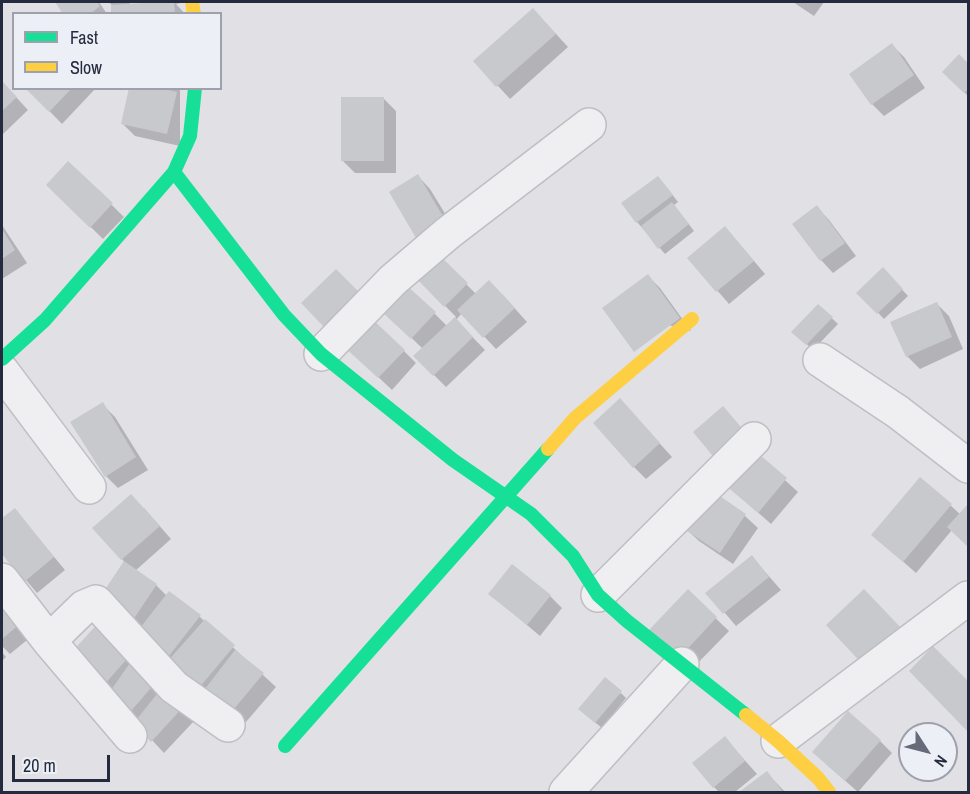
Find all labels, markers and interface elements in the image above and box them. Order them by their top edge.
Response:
legend [12,12,222,90]
text: Fast [70,25,98,50]
text: Slow [70,55,102,80]
north arrow [898,722,958,782]
scale bar [15,743,112,781]
text: N [929,751,953,772]
text: 20 m [23,753,56,778]

